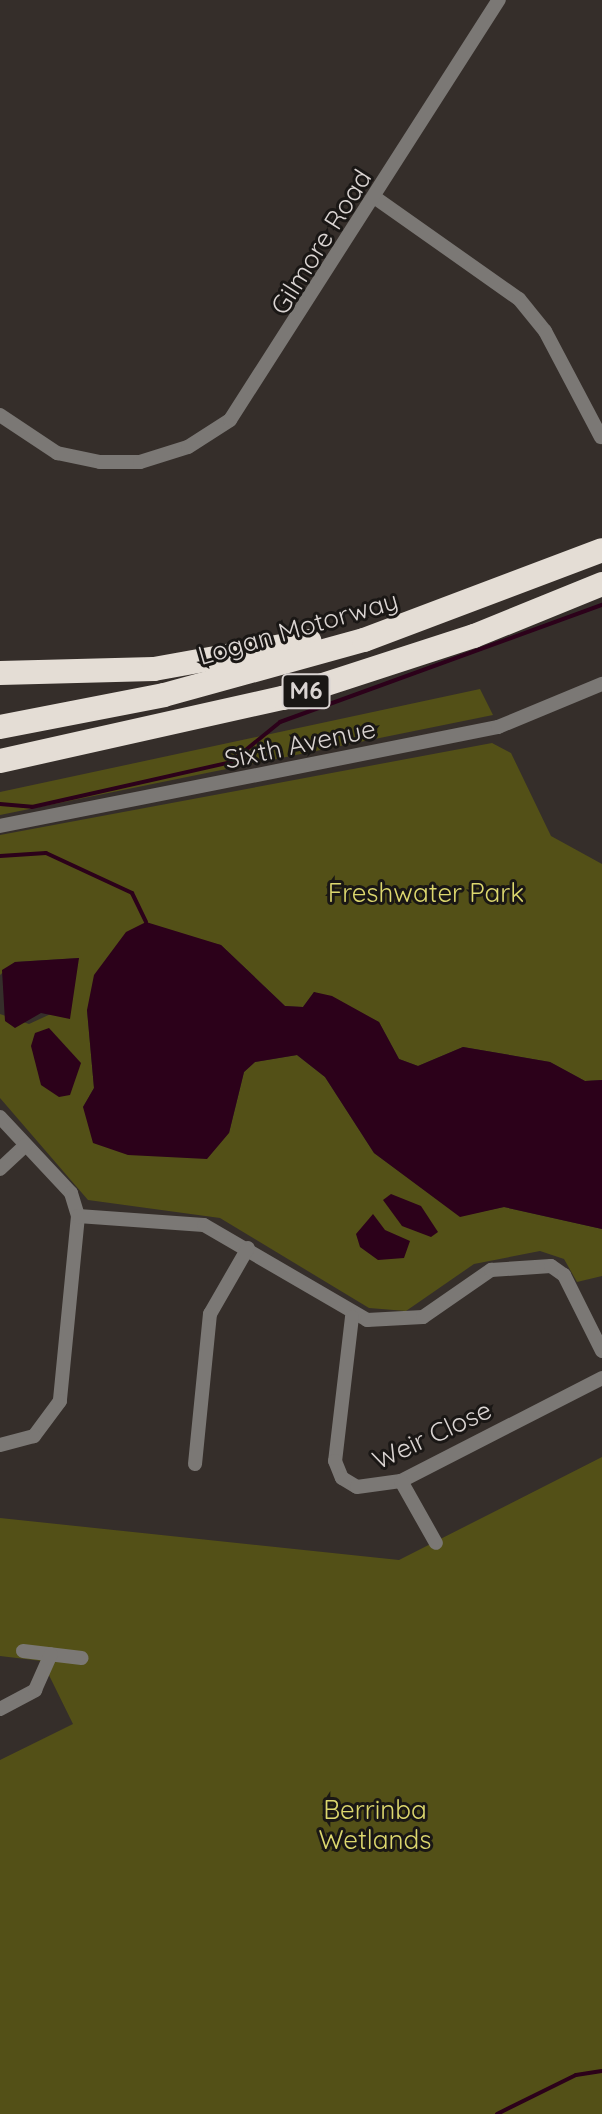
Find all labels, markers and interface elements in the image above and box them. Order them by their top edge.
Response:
street label: Gilmore Road [264,164,378,320]
street label: Logan Motorway [194,585,402,671]
road number: M6 [280,671,332,711]
street label: Sixth Avenue [222,713,378,775]
park label: Freshwater Park [328,877,524,909]
street label: Weir Close [368,1394,496,1476]
park label: Berrinba Wetlands [319,1794,431,1856]

